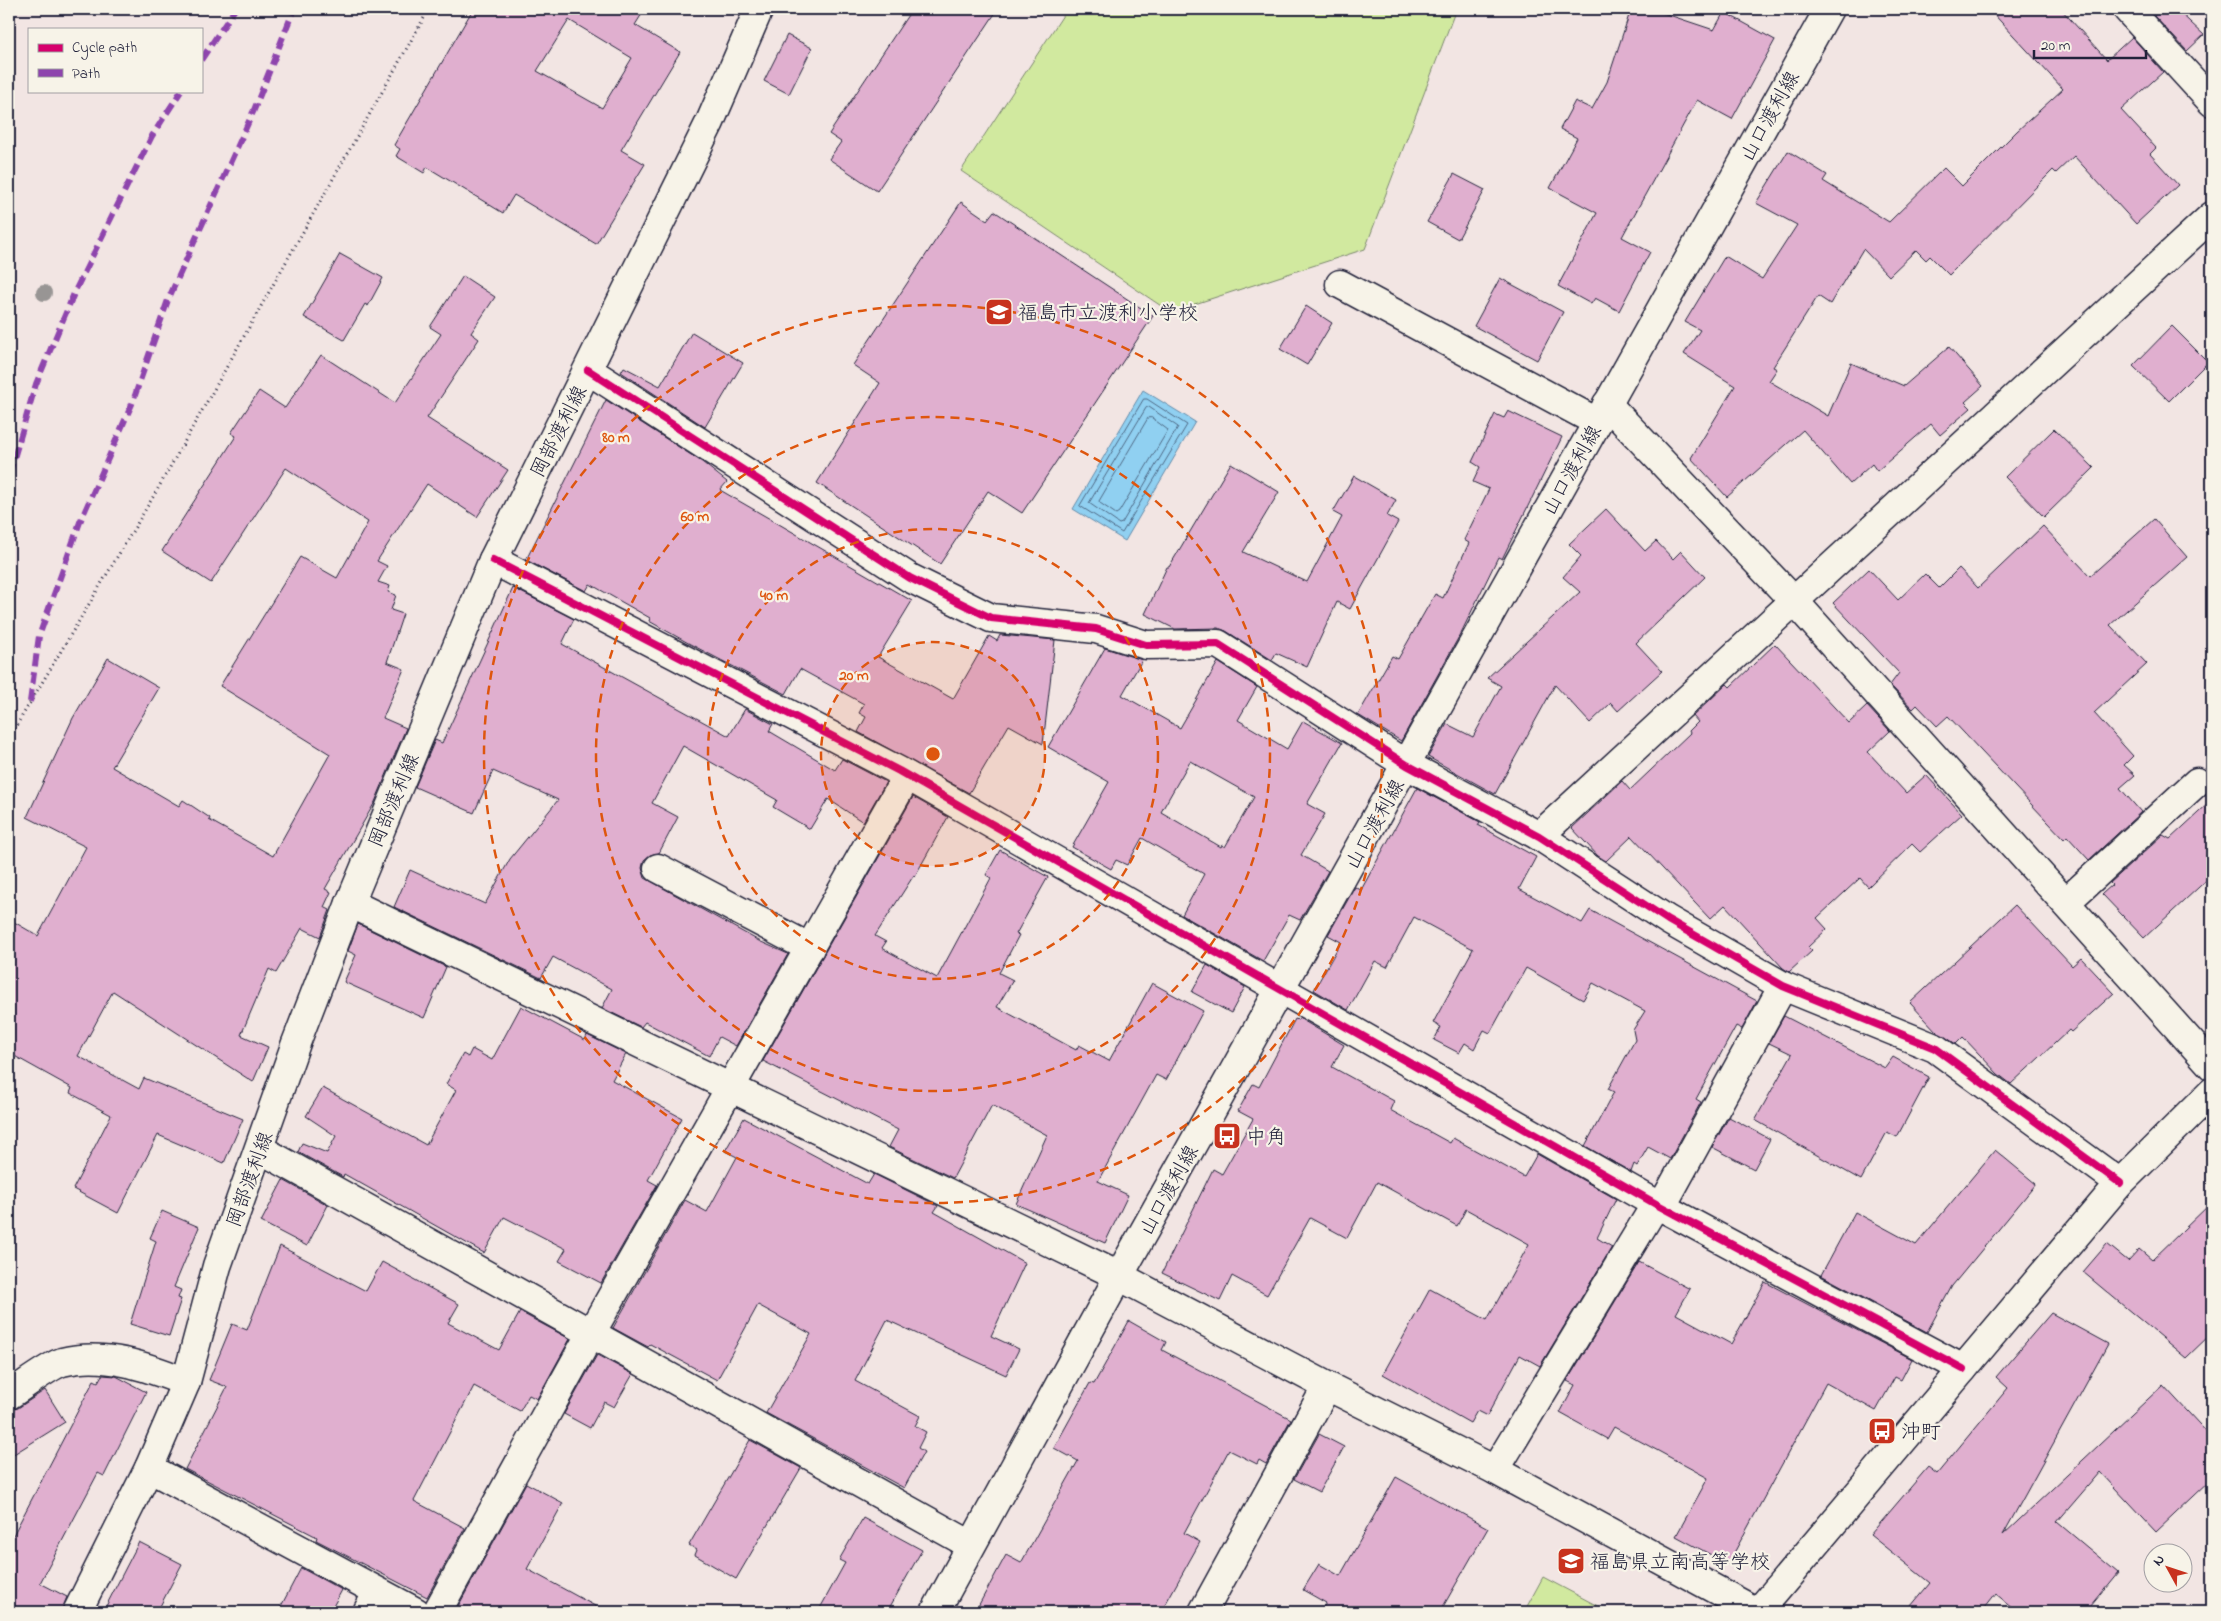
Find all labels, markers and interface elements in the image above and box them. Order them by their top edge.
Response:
legend [28,28,202,92]
scale bar [2034,28,2146,60]
text: 20 m [2041,35,2071,57]
text: Cycle path [72,37,137,60]
text: Path [72,63,100,85]
street label: 山口渡利線 [1734,66,1808,168]
school or university icon: 福島市立渡利小学校 [984,297,1014,327]
place label: 福島市立渡利小学校 [1018,300,1198,329]
street label: 岡部渡利線 [525,381,596,483]
street label: 山口渡利線 [1536,420,1610,522]
text: 80 m [601,427,630,449]
text: 60 m [680,506,710,528]
text: 40 m [759,585,788,607]
text: 20 m [838,665,869,687]
centre of rings [924,745,942,763]
street label: 岡部渡利線 [362,749,428,853]
street label: 山口渡利線 [1339,774,1413,876]
bus stop icon: 中角 [1212,1121,1242,1151]
place label: 中角 [1246,1124,1286,1153]
street label: 岡部渡利線 [221,1128,282,1232]
street label: 山口渡利線 [1133,1140,1207,1242]
bus stop icon: 沖町 [1867,1416,1897,1446]
place label: 沖町 [1901,1419,1941,1448]
north arrow [2144,1544,2194,1594]
school or university icon: 福島県立南高等学校 [1556,1546,1586,1576]
place label: 福島県立南高等学校 [1590,1549,1770,1578]
text: N [2148,1550,2170,1571]

